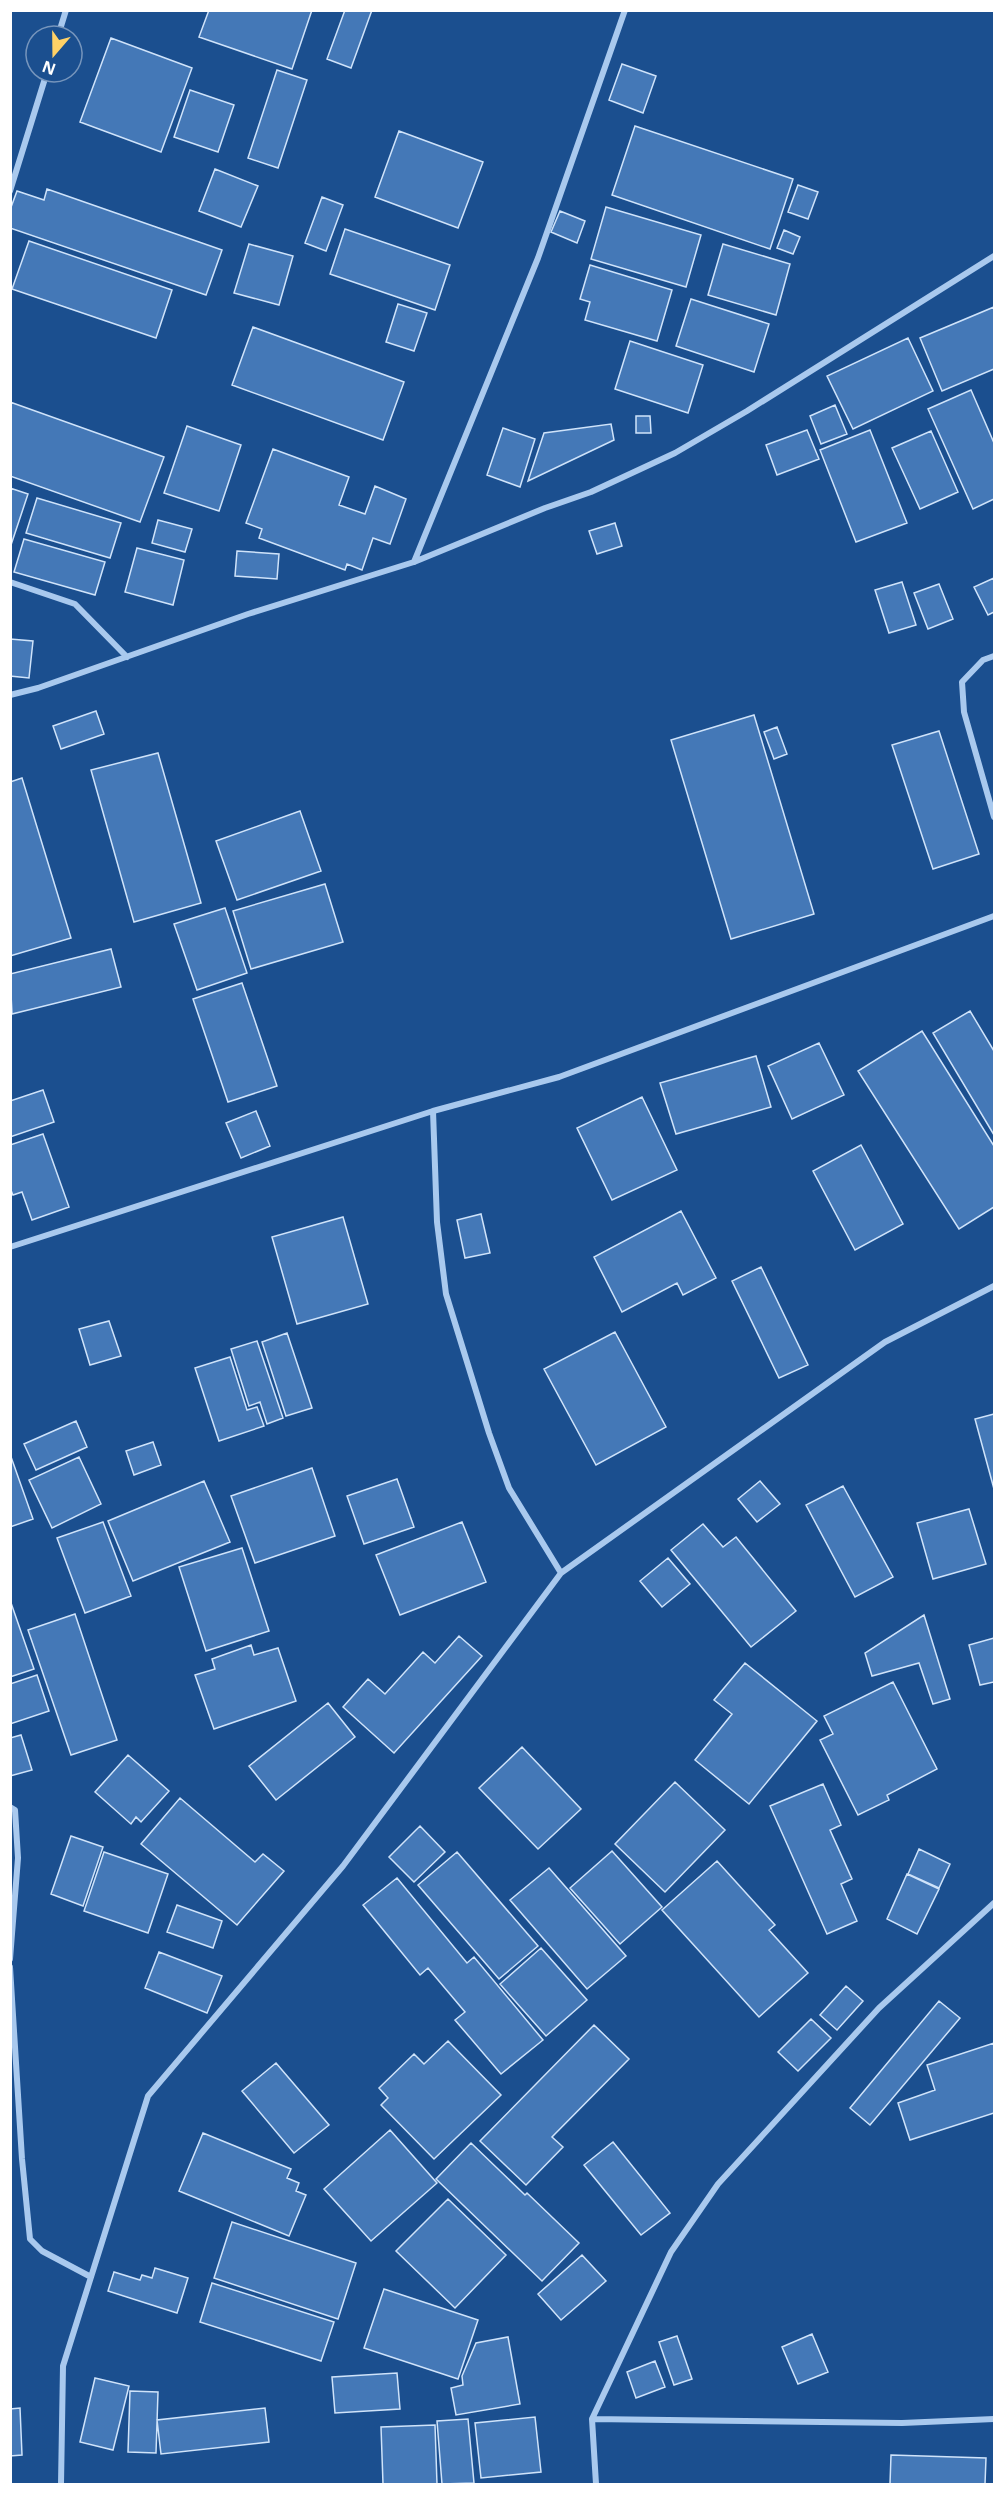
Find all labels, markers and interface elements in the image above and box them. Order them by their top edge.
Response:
north arrow [24,24,84,84]
text: N [39,56,59,81]

